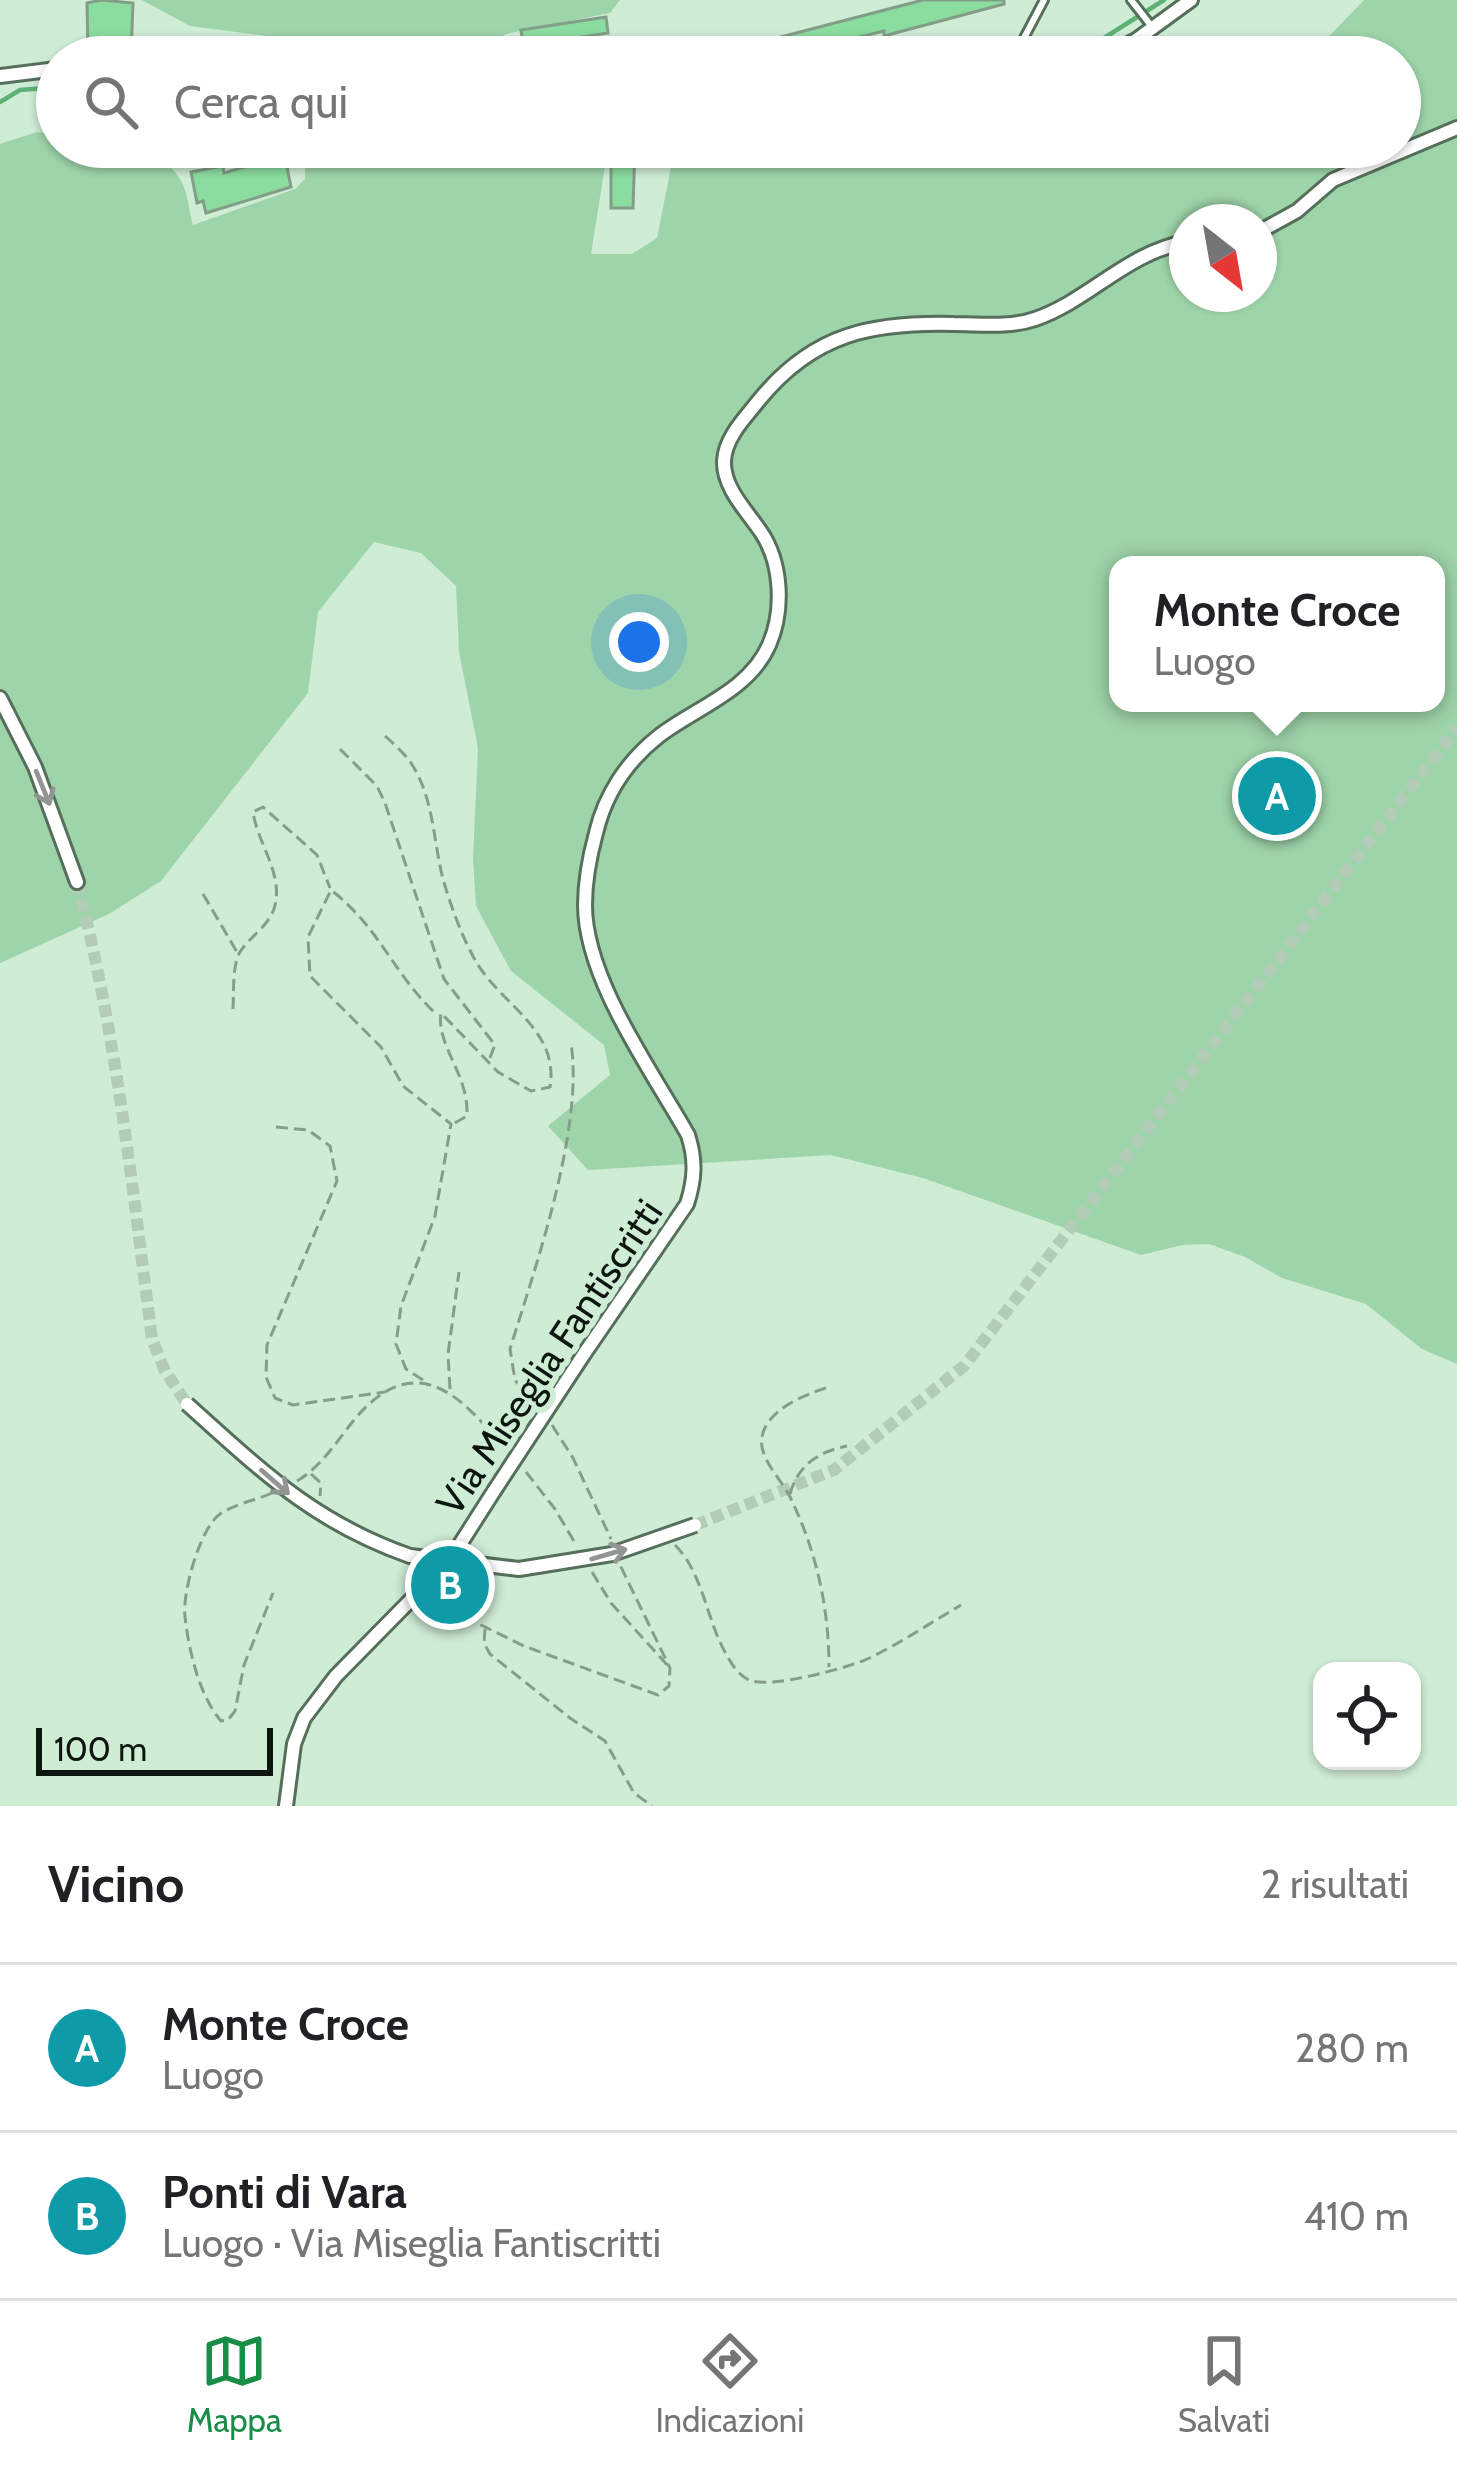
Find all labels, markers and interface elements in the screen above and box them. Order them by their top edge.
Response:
search box [36,36,1421,168]
icon: search [78,69,144,135]
text: Cerca qui [174,75,348,129]
north arrow [1169,204,1277,312]
popup [1109,556,1445,712]
text: Monte Croce [1154,583,1400,637]
your location [609,612,669,672]
text: Luogo [1154,637,1256,685]
pin: A [1238,751,1316,841]
one-way arrow [34,768,56,805]
street label: Via Miseglia Fantiscritti [426,1190,672,1524]
one-way arrow [259,1467,290,1495]
pin: B [411,1540,489,1630]
one-way arrow [589,1542,627,1564]
map controls [1313,1662,1421,1770]
button: locate [1313,1662,1421,1770]
scale bar [36,1722,273,1775]
text: 100 m [54,1729,147,1769]
text: Vicino [48,1853,184,1915]
text: 2 risultati [1261,1860,1409,1908]
text: Monte Croce [162,1997,409,2051]
text: A [75,2024,99,2072]
text: 280 m [1295,2024,1409,2072]
text: Luogo [162,2051,264,2099]
text: Ponti di Vara [162,2165,407,2219]
text: B [75,2192,99,2240]
text: 410 m [1304,2192,1409,2240]
text: Luogo · Via Miseglia Fantiscritti [162,2219,661,2267]
tab: Mappa [187,2328,282,2440]
tab: Indicazioni [655,2328,804,2440]
tab: Salvati [1178,2328,1270,2440]

